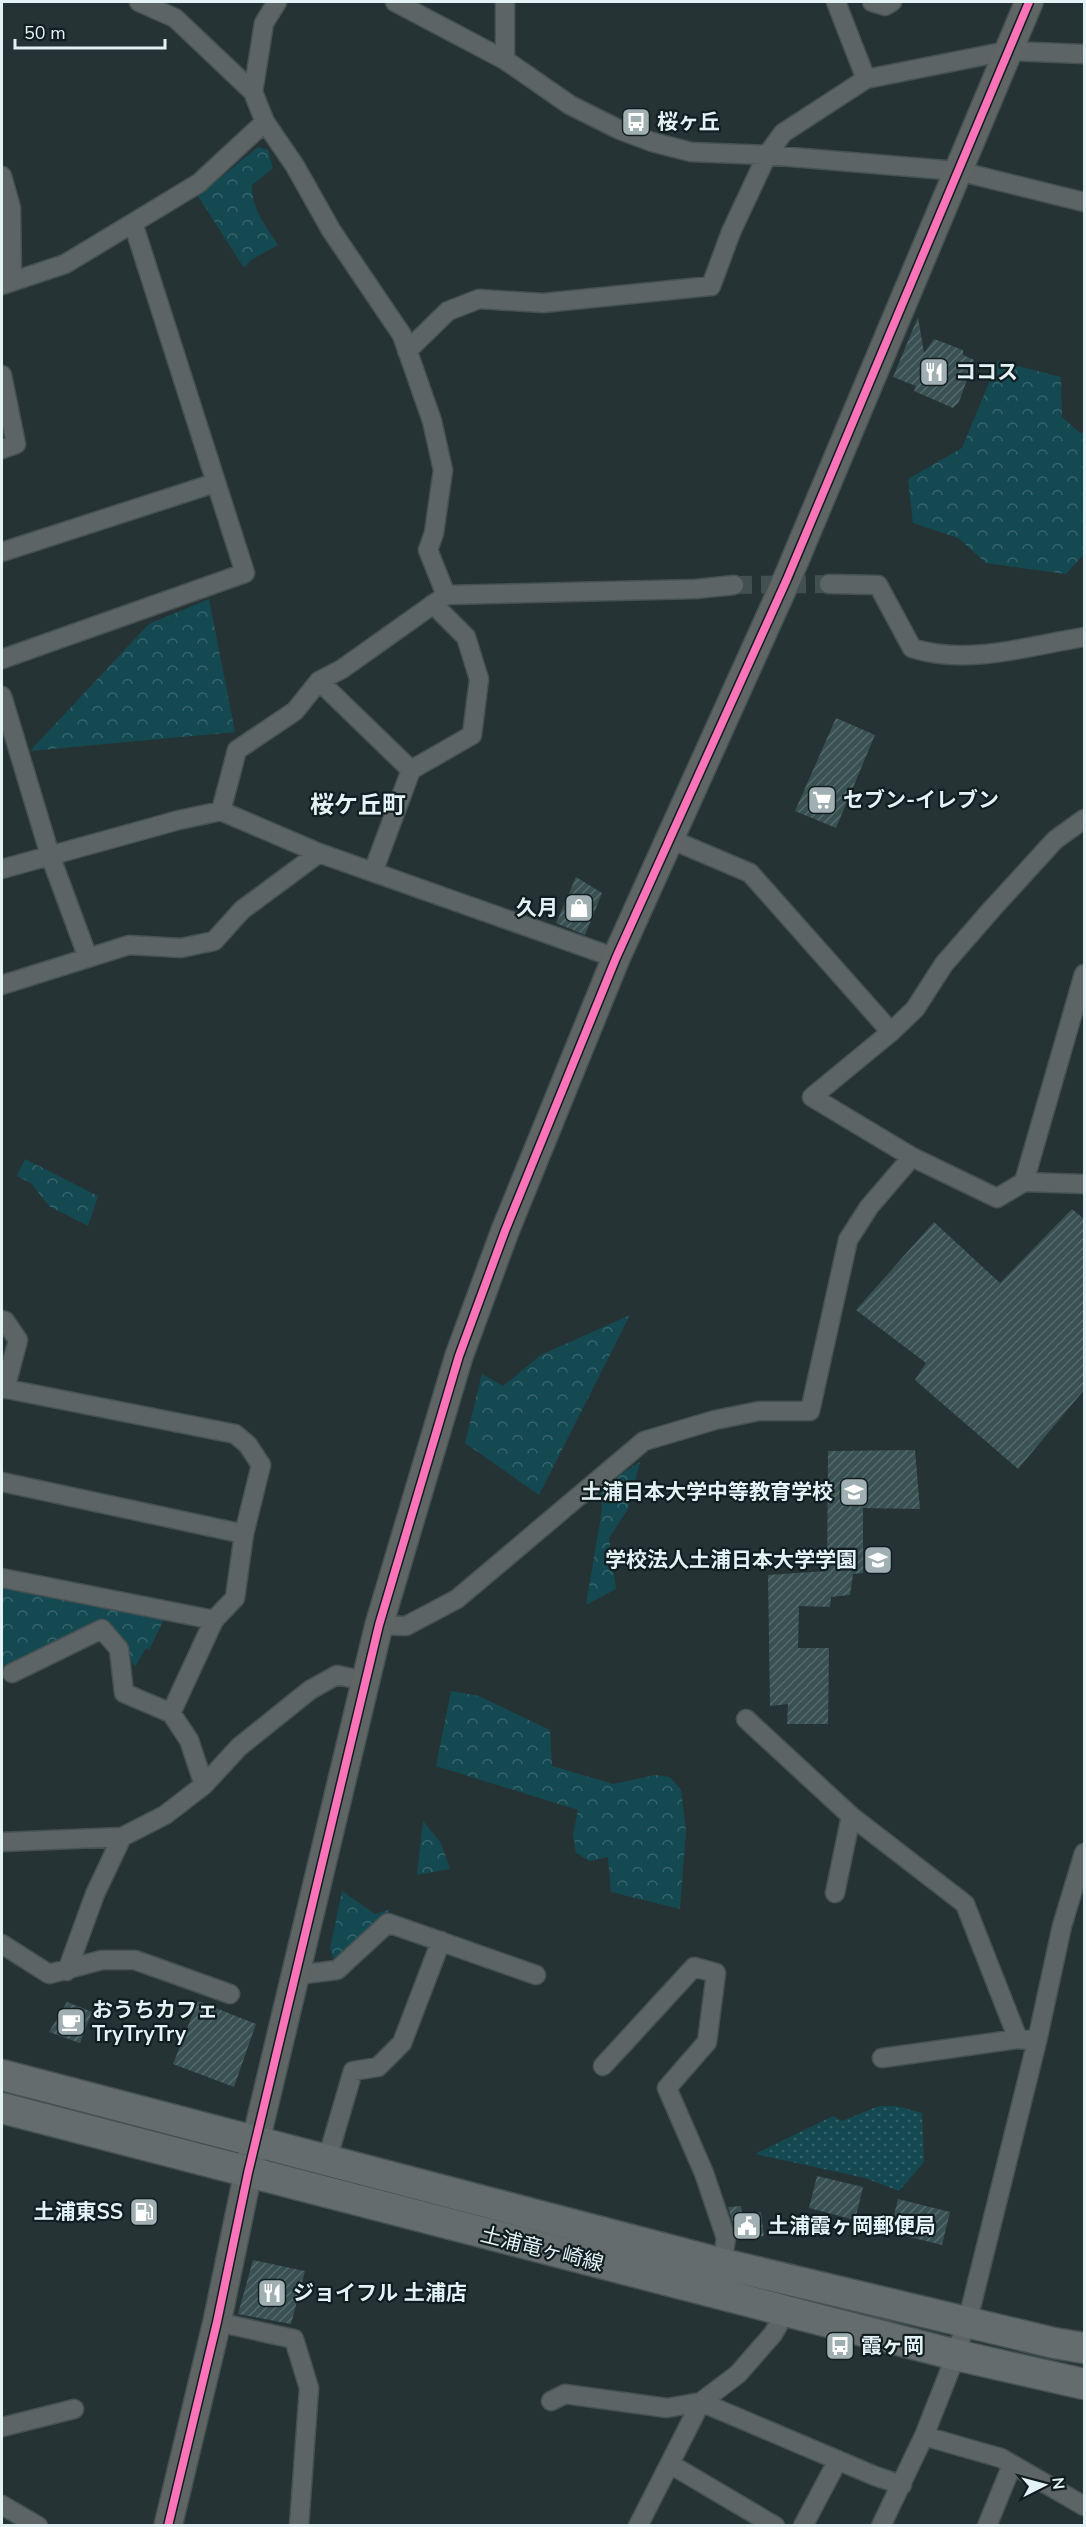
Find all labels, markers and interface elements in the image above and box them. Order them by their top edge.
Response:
scale bar [15,12,165,50]
text: 50 m [24,21,66,45]
bus stop icon: 桜ヶ丘 [620,106,652,138]
place label: 桜ヶ丘 [657,108,720,136]
restaurant icon: ココス [918,356,950,388]
place label: ココス [955,358,1018,386]
supermarket icon: セブン-イレブン [806,784,838,816]
place label: セブン-イレブン [843,786,999,814]
district label: 桜ケ丘町 [310,789,406,821]
shop icon: 久月 [563,892,595,924]
place label: 久月 [516,894,558,922]
school or university icon: 土浦日本大学中等教育学校 [838,1476,870,1508]
place label: 土浦日本大学中等教育学校 [581,1478,833,1506]
school or university icon: 学校法人土浦日本大学学園 [862,1544,894,1576]
place label: 学校法人土浦日本大学学園 [605,1546,857,1574]
place label: おうちカフェ TryTryTry [92,1996,218,2048]
cafe icon: おうちカフェ TryTryTry [55,2006,87,2038]
fuel station icon: 土浦東SS [128,2196,160,2228]
place label: 土浦東SS [33,2198,123,2226]
public building icon: 土浦霞ヶ岡郵便局 [731,2210,763,2242]
place label: 土浦霞ヶ岡郵便局 [768,2212,936,2240]
street label: 土浦竜ヶ崎線 [477,2220,607,2278]
restaurant icon: ジョイフル 土浦店 [256,2277,288,2309]
place label: ジョイフル 土浦店 [293,2279,467,2307]
bus stop icon: 霞ヶ岡 [824,2330,856,2362]
place label: 霞ヶ岡 [861,2332,924,2360]
north arrow [1014,2455,1074,2515]
text: N [1046,2476,1069,2491]

